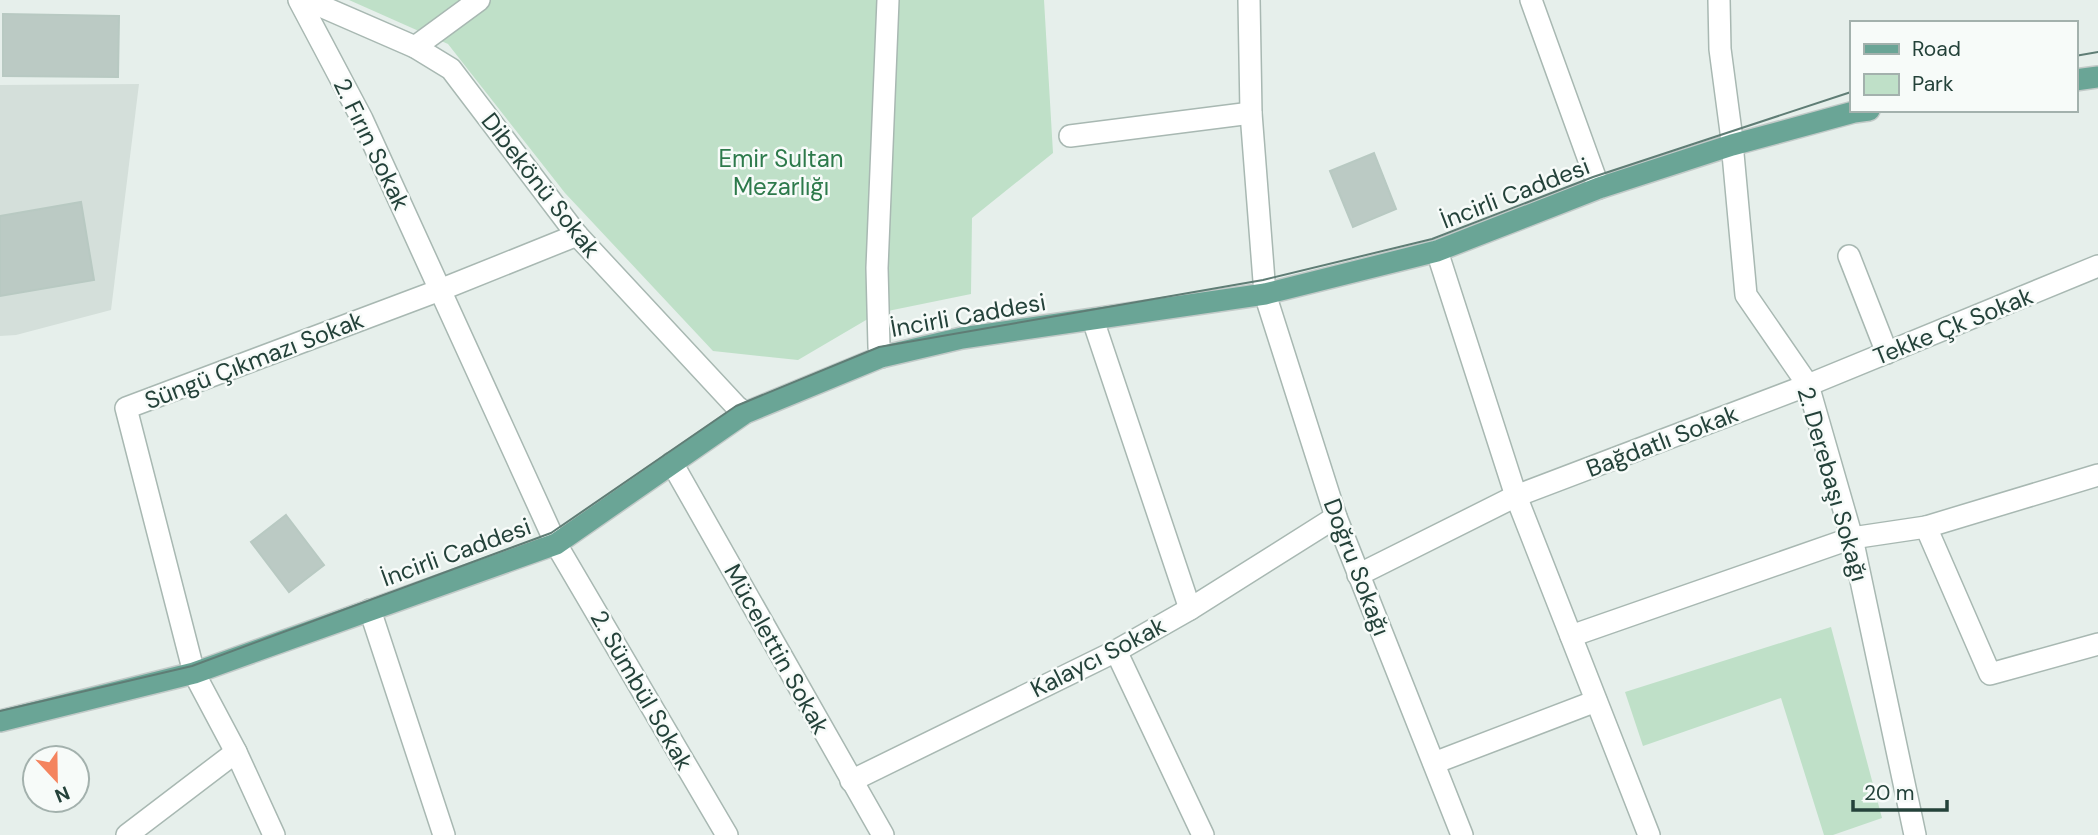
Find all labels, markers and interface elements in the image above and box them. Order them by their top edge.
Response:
legend [1850,21,2077,112]
text: Road [1912,35,1961,63]
text: Park [1912,70,1954,98]
street label: 2. Fırın Sokak [327,73,417,215]
street label: Dibekönü Sokak [475,106,607,264]
park label: Emir Sultan Mezarlığı [718,143,844,202]
street label: İncirli Caddesi [1436,150,1594,236]
street label: Tekke Çk Sokak [1869,280,2037,372]
street label: İncirli Caddesi [888,286,1048,344]
street label: Süngü Çıkmazı Sokak [140,304,368,416]
street label: 2. Derebaşı Sokağı [1790,383,1876,585]
street label: Bağdatlı Sokak [1582,398,1742,484]
street label: Doğru Sokağı [1317,494,1397,640]
street label: İncirli Caddesi [377,511,535,593]
street label: Mücelettin Sokak [717,558,837,740]
street label: 2. Sümbül Sokak [584,604,700,776]
street label: Kalaycı Sokak [1025,610,1171,704]
north arrow [21,744,91,814]
scale bar [1853,768,1948,812]
text: 20 m [1864,779,1915,807]
text: N [51,780,73,808]

